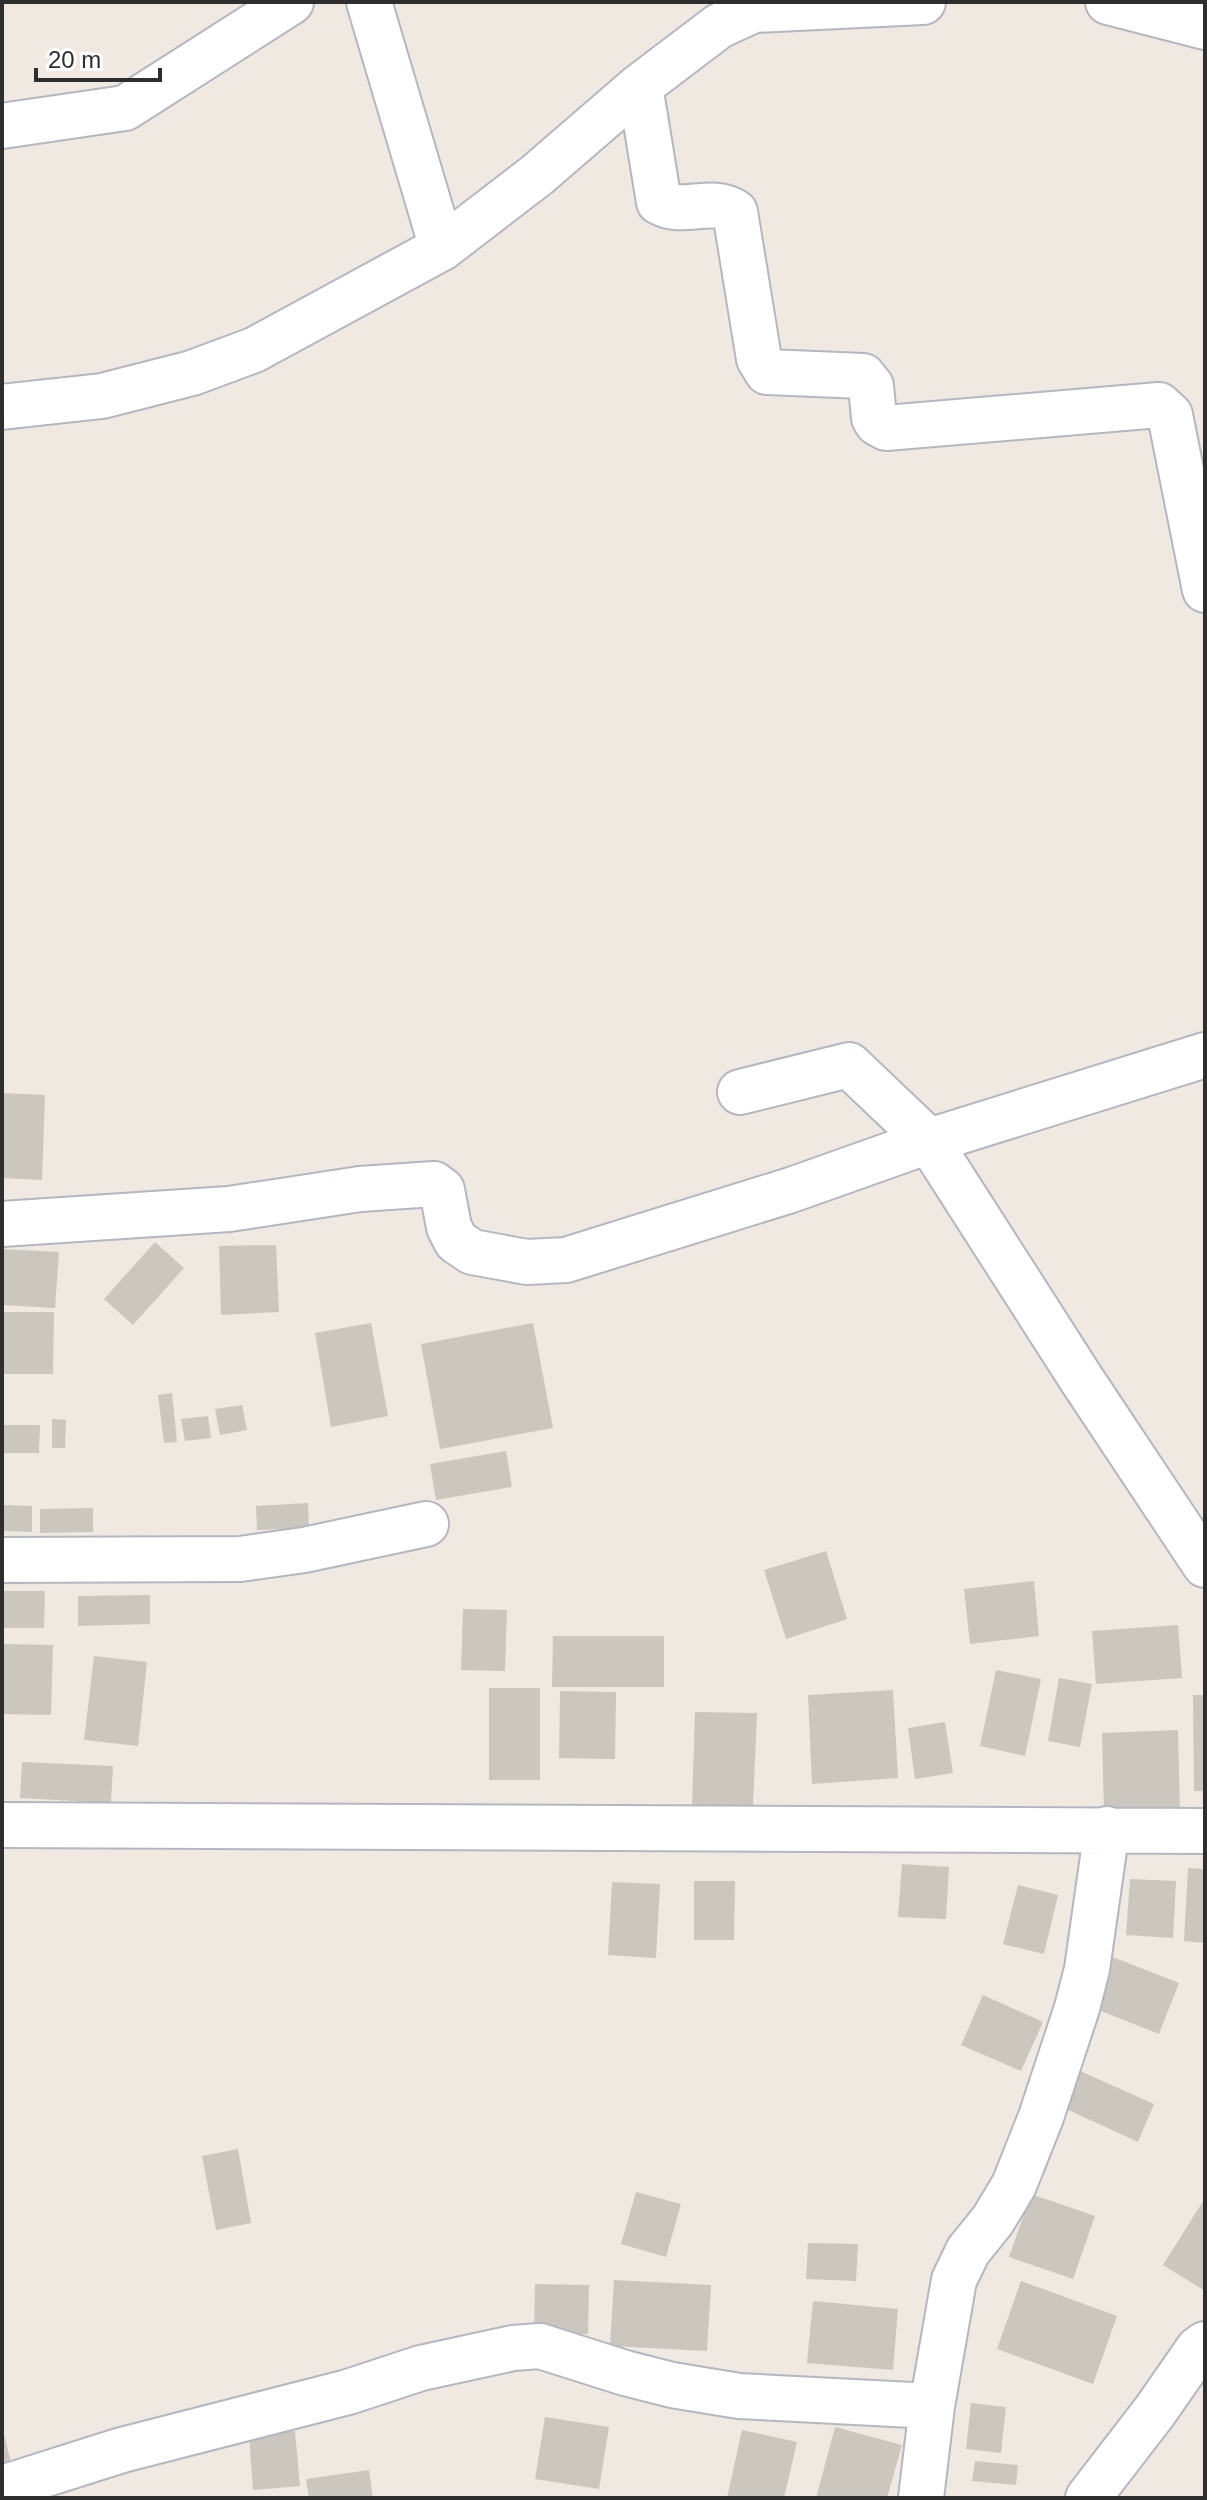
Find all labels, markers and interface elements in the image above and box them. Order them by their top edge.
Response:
scale bar [36,32,160,82]
text: 20 m [48,46,101,73]

